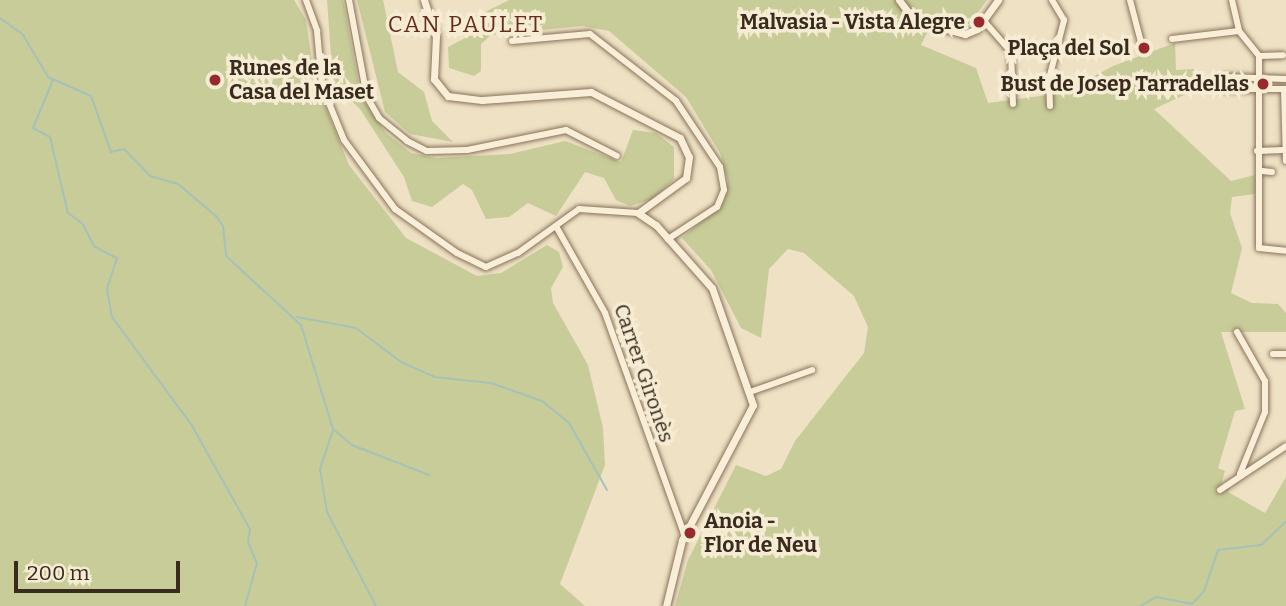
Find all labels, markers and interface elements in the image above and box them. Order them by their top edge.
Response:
place label: Malvasia - Vista Alegre [740,9,965,35]
district label: CAN PAULET [389,10,543,38]
marker: Malvasia - Vista Alegre [971,14,987,30]
place label: Plaça del Sol [1008,35,1130,61]
marker: Plaça del Sol [1136,40,1152,56]
place label: Runes de la Casa del Maset [229,55,374,105]
place label: Bust de Josep Tarradellas [1001,71,1249,97]
marker: Runes de la Casa del Maset [207,72,223,88]
marker: Bust de Josep Tarradellas [1255,76,1271,92]
street label: Carrer Gironès [609,300,679,446]
place label: Anoia - Flor de Neu [704,508,817,558]
marker: Anoia - Flor de Neu [682,525,698,541]
scale bar [18,546,184,590]
text: 200 m [27,560,90,586]

